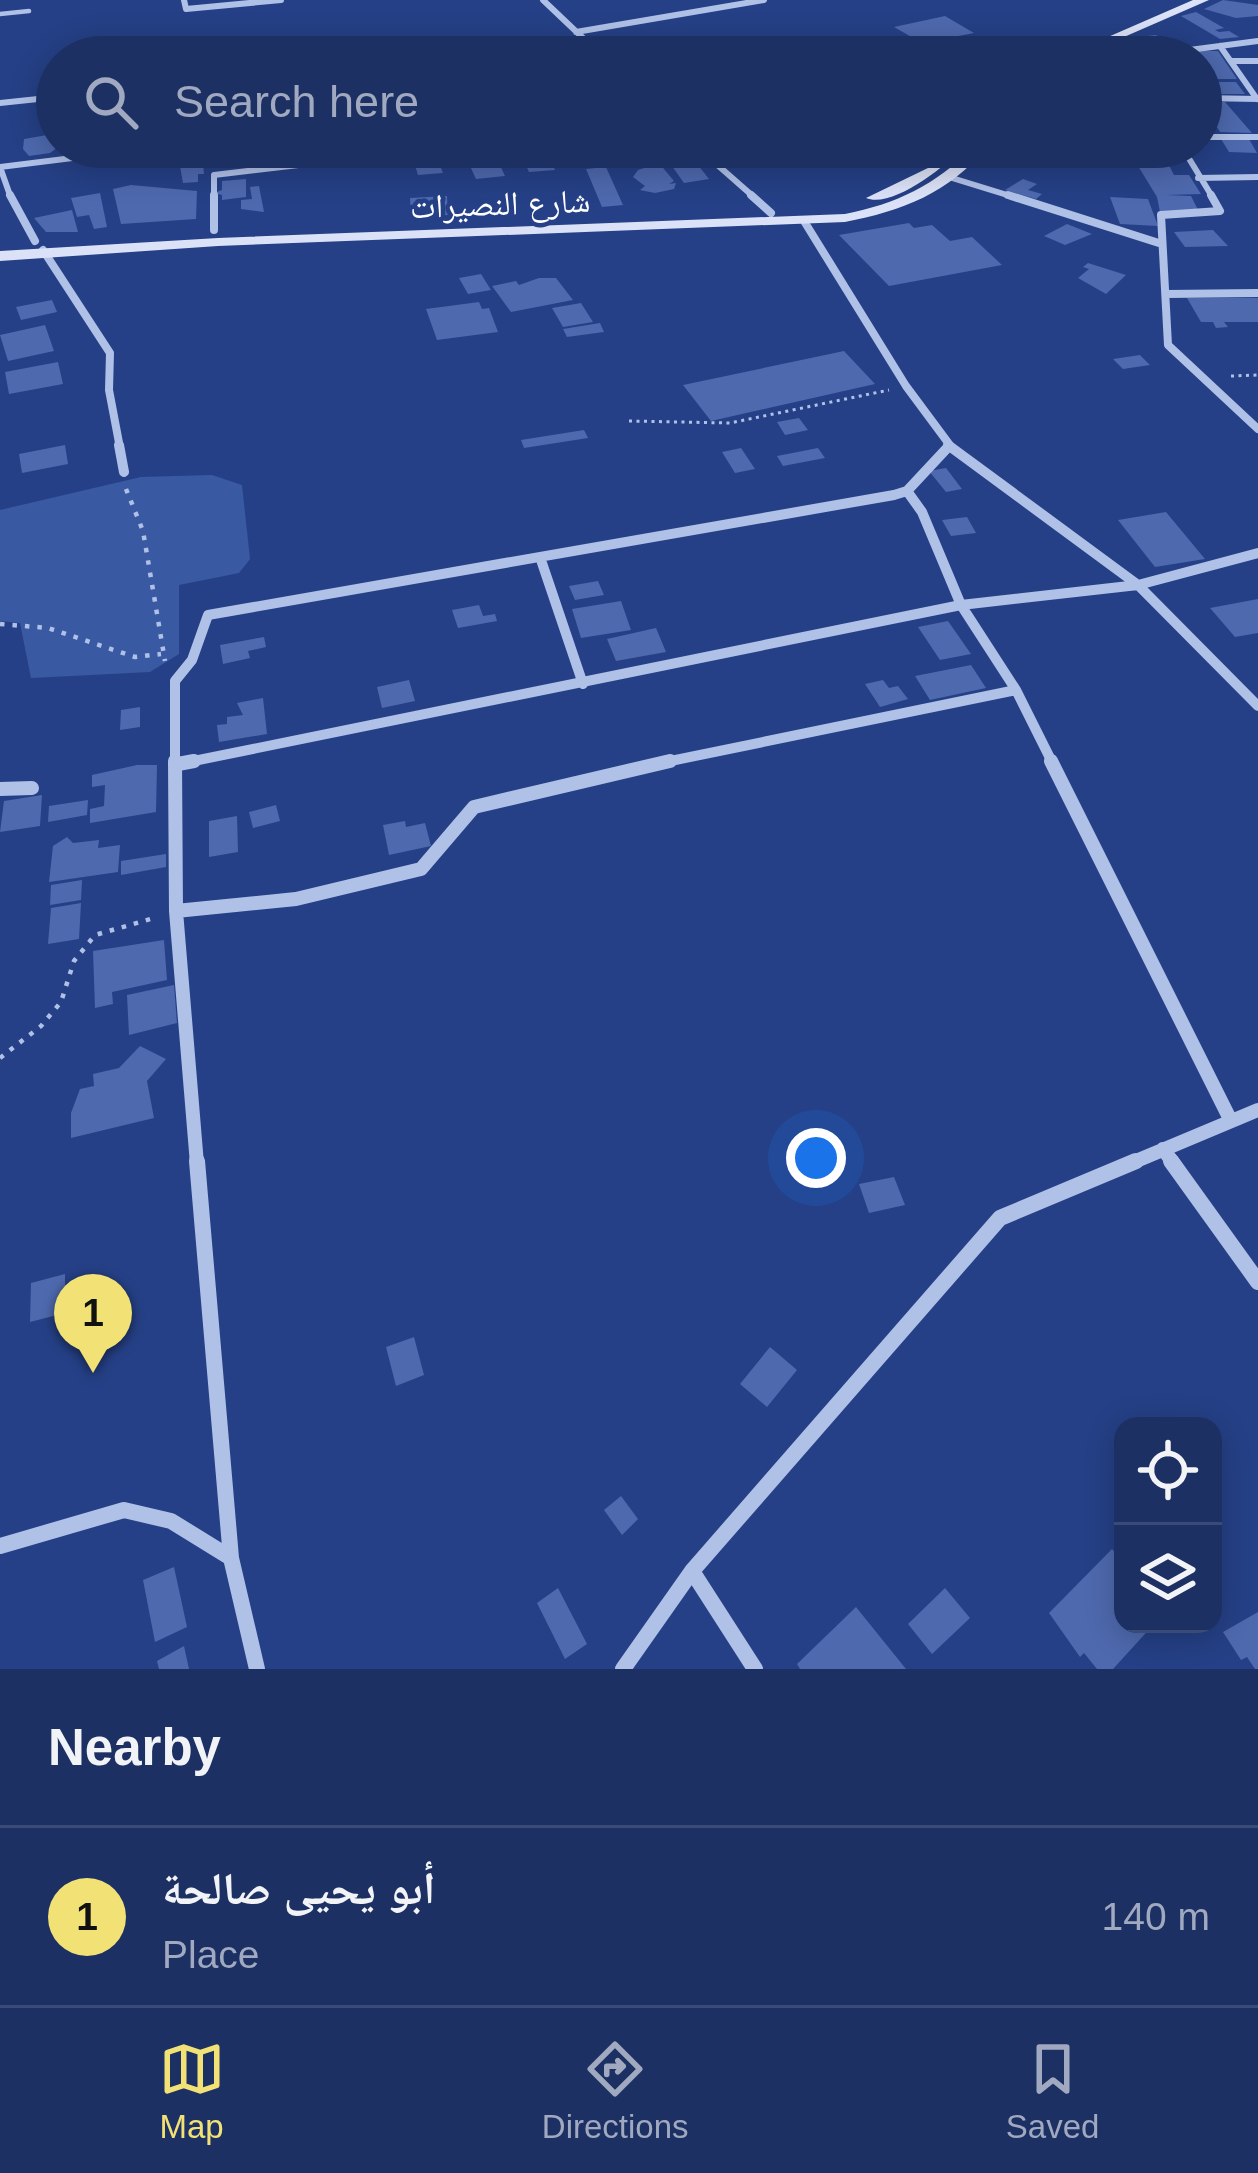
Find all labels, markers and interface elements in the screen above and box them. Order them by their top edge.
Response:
search box [36,36,1222,168]
icon: search [78,69,144,135]
text: Search here [174,76,419,127]
street label: شارع النصيرات [409,182,591,227]
your location [786,1128,846,1188]
pin: 1 [54,1274,132,1373]
map controls [1114,1417,1222,1633]
button: locate [1114,1417,1222,1525]
button: layers [1114,1525,1222,1633]
text: Nearby [48,1719,221,1776]
text: أبو يحيى صالحة [162,1863,435,1914]
text: 1 [76,1895,98,1938]
text: 140 m [1102,1895,1210,1938]
text: Place [162,1933,260,1976]
tab: Map [159,2036,225,2146]
tab: Directions [542,2036,689,2146]
tab: Saved [1006,2036,1099,2146]

